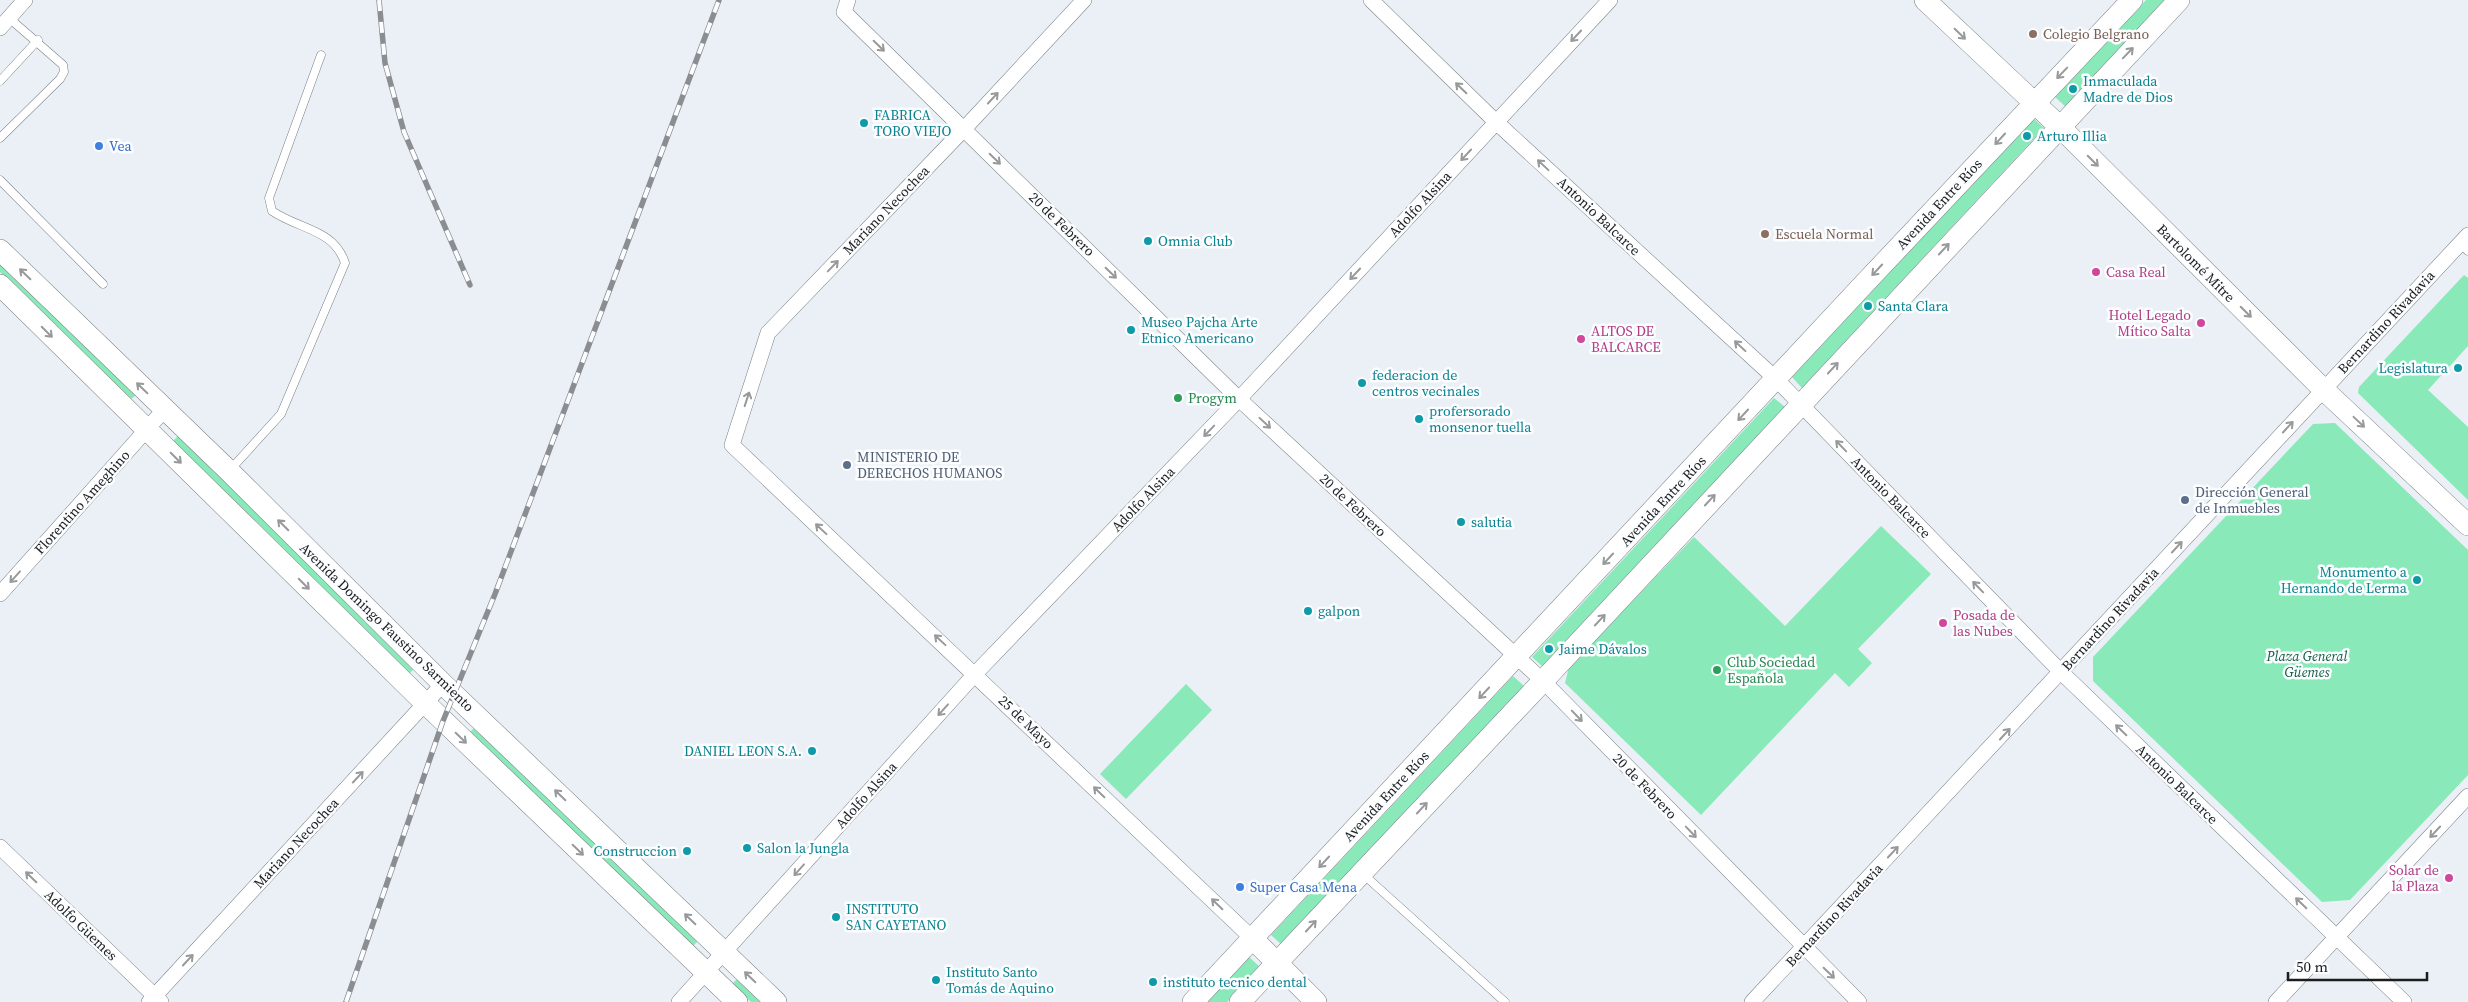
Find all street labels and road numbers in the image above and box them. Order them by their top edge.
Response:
street label: Avenida Entre Ríos [1891,154,1987,254]
street label: Mariano Necochea [838,160,934,259]
street label: Adolfo Alsina [1384,166,1456,241]
street label: Antonio Balcarce [1553,172,1645,260]
street label: 20 de Febrero [1025,187,1100,261]
street label: Bartolomé Mitre [2152,219,2240,307]
street label: Bernardino Rivadavia [2333,265,2440,378]
street label: Florentino Ameghino [30,445,135,559]
street label: Avenida Entre Ríos [1615,451,1711,551]
street label: Antonio Balcarce [1847,451,1935,543]
street label: Adolfo Alsina [1107,461,1180,536]
street label: 20 de Febrero [1315,469,1391,541]
street label: Avenida Domingo Faustino Sarmiento [295,538,479,716]
street label: Bernardino Rivadavia [2057,562,2164,675]
street label: 25 de Mayo [994,691,1058,754]
street label: Antonio Balcarce [2131,740,2223,828]
street label: Avenida Entre Ríos [1338,746,1434,846]
street label: 20 de Febrero [1608,749,1682,824]
street label: Adolfo Alsina [831,757,902,833]
street label: Mariano Necochea [249,793,344,893]
street label: Bernardino Rivadavia [1781,858,1888,971]
street label: Adolfo Güemes [40,885,122,965]

